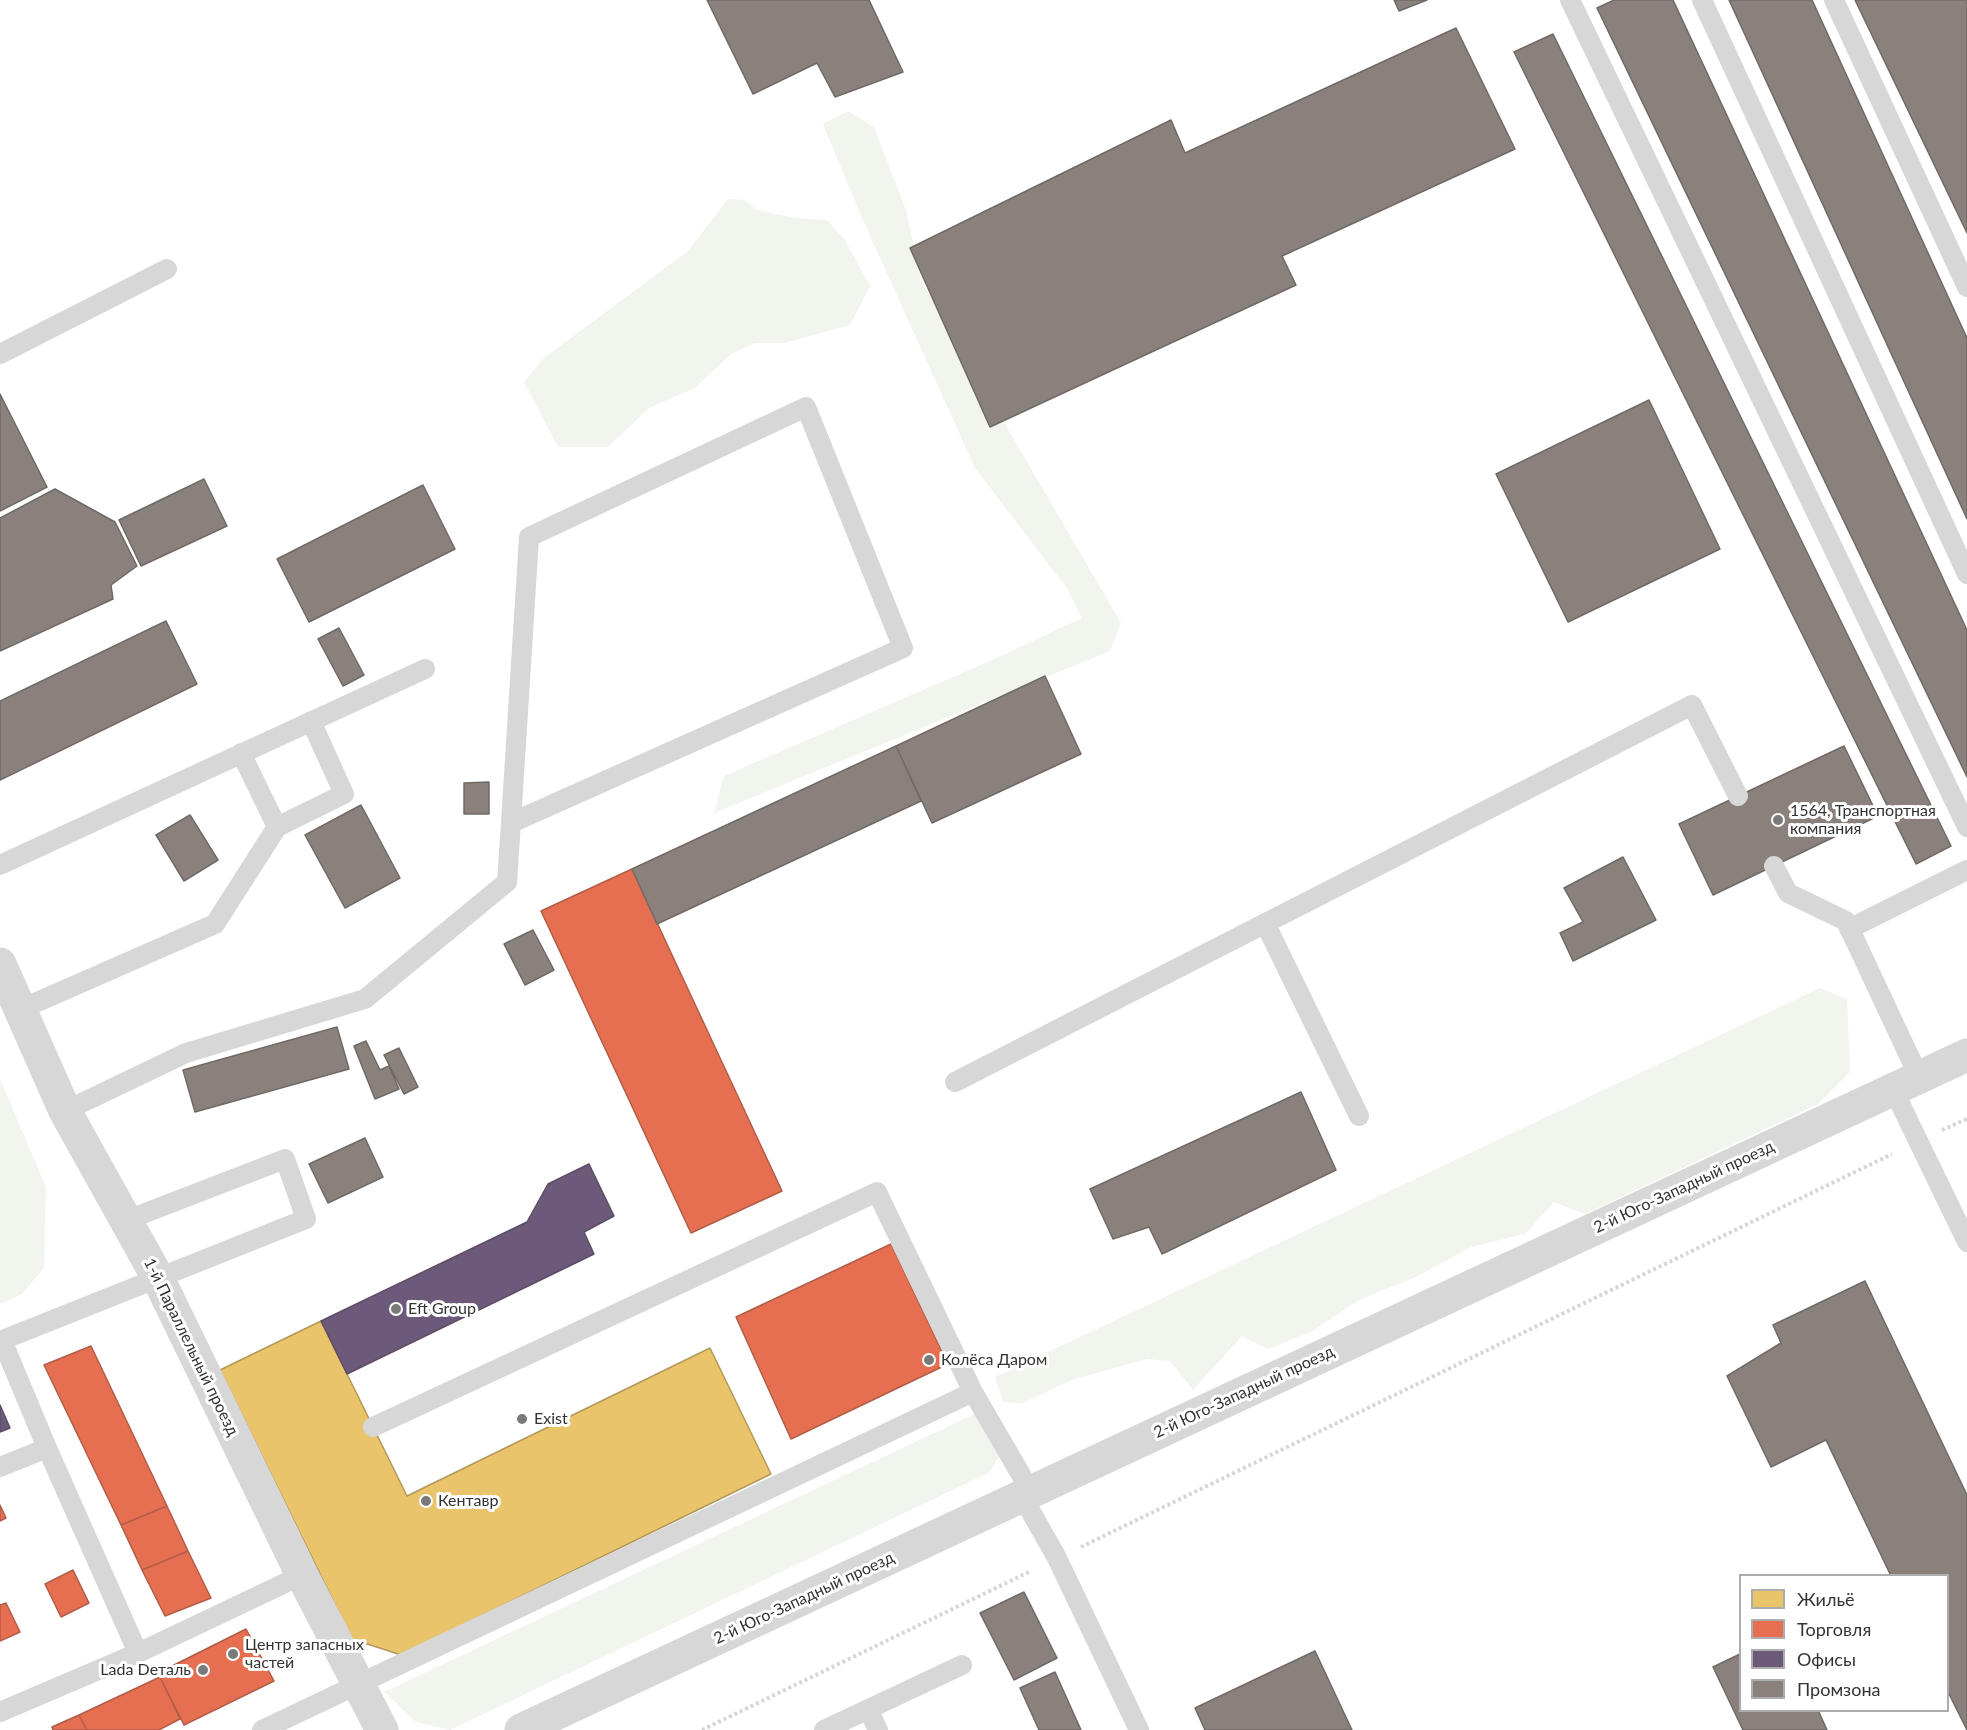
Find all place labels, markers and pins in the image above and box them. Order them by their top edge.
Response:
place label: 1564, Транспортная компания [1790,801,1936,839]
marker: 1564, Транспортная компания [1771,813,1785,827]
place label: Eft Group [408,1299,476,1319]
marker: Eft Group [389,1302,403,1316]
place label: Колёса Даром [941,1350,1047,1370]
marker: Колёса Даром [922,1353,936,1367]
place label: Exist [534,1409,568,1429]
marker: Exist [515,1412,529,1426]
place label: Кентавр [438,1491,498,1511]
marker: Кентавр [419,1494,433,1508]
place label: Центр запасных частей [245,1635,364,1673]
marker: Центр запасных частей [226,1647,240,1661]
place label: Lada Dеталь [100,1660,191,1680]
marker: Lada Dеталь [196,1663,210,1677]

